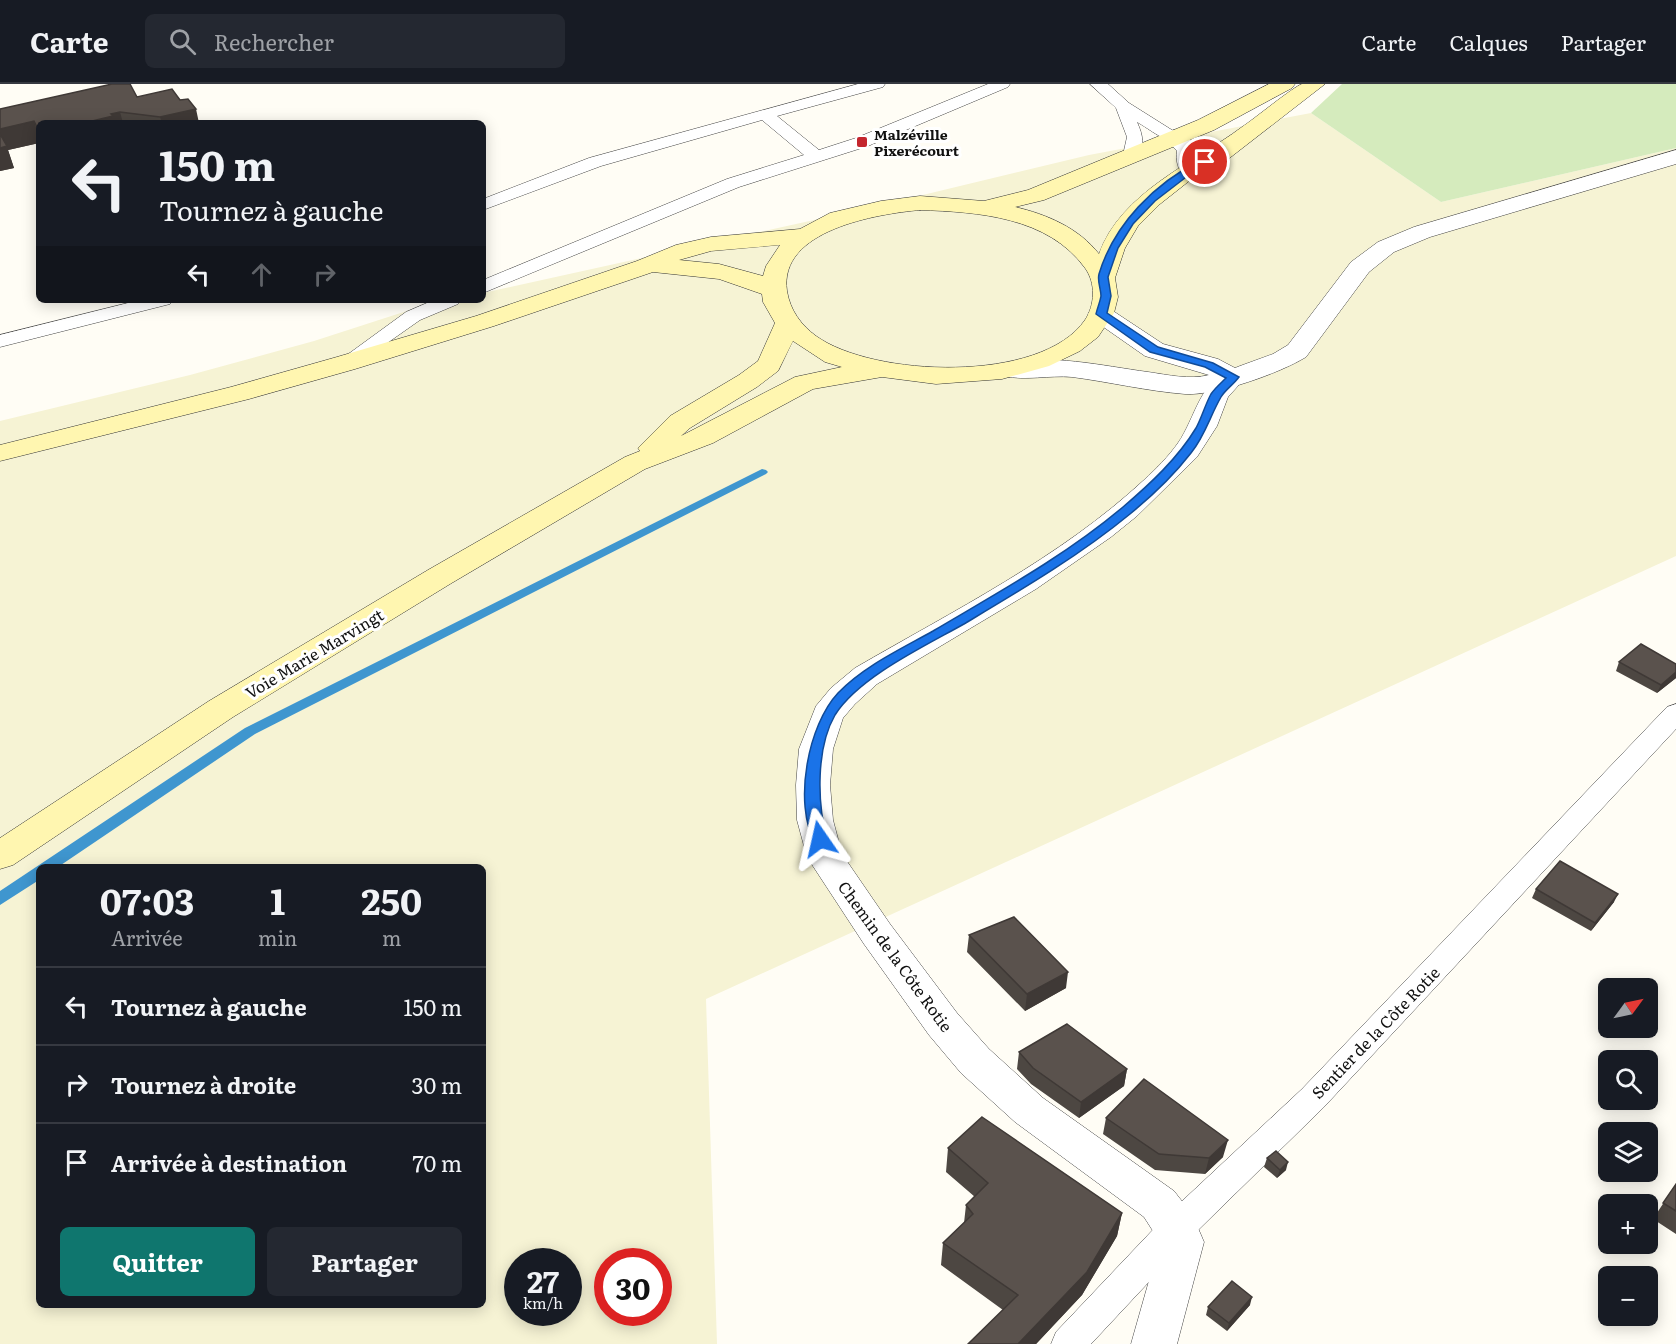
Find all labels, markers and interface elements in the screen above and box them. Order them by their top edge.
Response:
search box [145,14,565,68]
text: Carte [30,20,109,62]
icon: search [166,25,199,58]
text: Rechercher [214,25,334,58]
text: Carte [1362,26,1416,57]
text: Calques [1449,26,1528,57]
text: Partager [1561,26,1646,57]
place label: Malzéville Pixerécourt [874,124,960,160]
text: 150 m [159,132,275,194]
marker: Malzéville Pixerécourt [855,135,869,149]
pin [1179,136,1230,187]
icon: left [60,144,138,222]
icon: arrive [1188,145,1221,178]
text: Tournez à gauche [159,189,383,229]
icon: left [182,258,215,291]
icon: ahead [245,258,278,291]
icon: right [308,258,341,291]
street label: Voie Marie Marvingt [240,602,388,704]
position arrow [788,807,852,871]
text: 07:03 [100,873,194,926]
text: 1 [270,873,285,926]
text: 250 [361,873,422,926]
street label: Chemin de la Côte Rotie [833,876,959,1036]
text: Arrivée [111,922,183,952]
text: min [258,922,297,952]
text: m [382,922,401,952]
street label: Sentier de la Côte Rotie [1305,961,1445,1103]
north arrow [1598,978,1658,1038]
map controls [1598,978,1658,1326]
icon: left [60,990,93,1023]
text: Tournez à gauche [111,990,307,1023]
text: 150 m [403,990,462,1023]
button: search [1598,1050,1658,1110]
icon: right [60,1068,93,1101]
text: Tournez à droite [111,1068,296,1101]
text: 30 m [412,1068,462,1101]
button: layers [1598,1122,1658,1182]
icon: arrive [60,1146,93,1179]
text: Arrivée à destination [111,1146,347,1179]
text: 70 m [412,1146,462,1179]
button: + [1598,1194,1658,1254]
button: Quitter [60,1227,255,1296]
button: Partager [267,1227,462,1296]
speed limit sign: 30 [594,1248,672,1326]
text: 27 [527,1258,559,1302]
button: − [1598,1266,1658,1326]
text: km/h [523,1291,563,1314]

